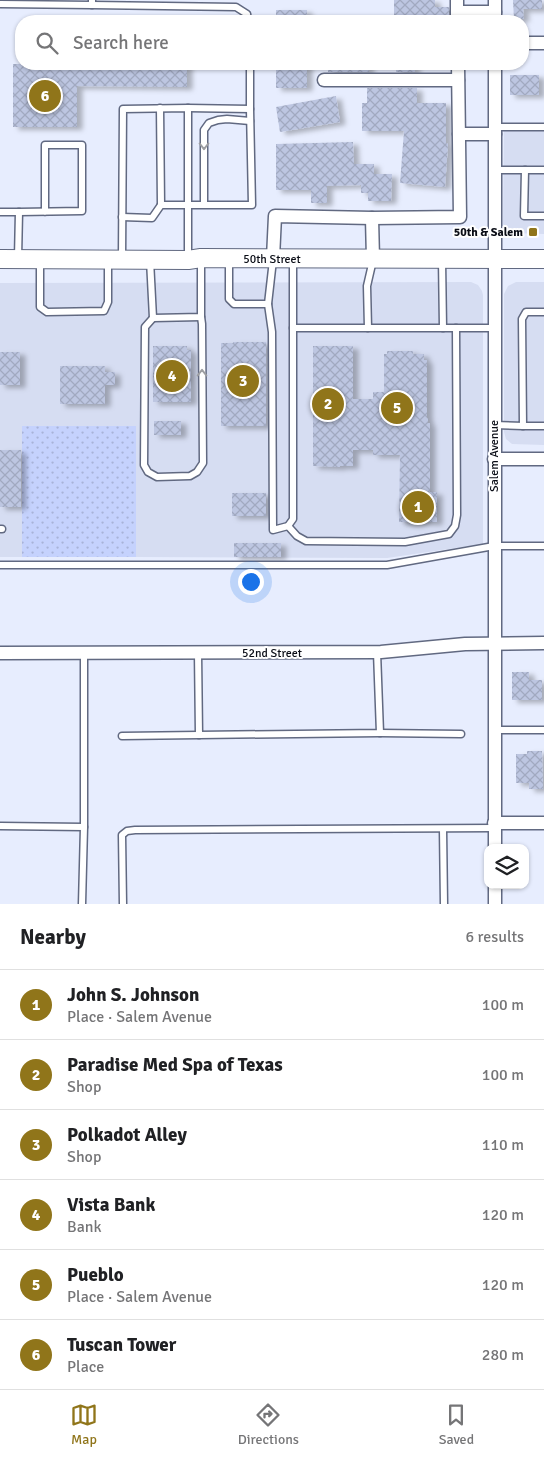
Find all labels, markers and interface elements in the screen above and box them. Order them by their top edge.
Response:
search box [15,15,529,70]
icon: search [33,29,61,57]
text: Search here [73,31,169,55]
pin: 6 [29,77,61,115]
one-way arrow [199,142,209,150]
place label: 50th & Salem [454,225,523,240]
marker: 50th & Salem [527,226,539,238]
street label: 50th Street [243,252,301,267]
pin: 4 [156,357,188,395]
pin: 3 [227,362,259,400]
one-way arrow [197,369,207,377]
pin: 2 [312,385,344,423]
pin: 5 [381,389,413,427]
street label: Salem Avenue [487,420,502,492]
pin: 1 [402,488,434,526]
your location [238,569,264,595]
street label: 52nd Street [242,646,302,661]
map controls [484,844,529,889]
button: layers [484,844,529,889]
text: Nearby [20,924,86,950]
text: 6 results [465,927,524,947]
text: John S. Johnson [67,983,199,1007]
text: 1 [32,995,40,1015]
text: 100 m [482,995,524,1015]
text: Place · Salem Avenue [67,1007,212,1027]
text: Paradise Med Spa of Texas [67,1053,283,1077]
text: 2 [32,1065,40,1085]
text: 100 m [482,1065,524,1085]
text: Shop [67,1077,101,1097]
text: Polkadot Alley [67,1123,187,1147]
text: 3 [32,1135,40,1155]
text: 110 m [482,1135,524,1155]
text: Shop [67,1147,101,1167]
text: Vista Bank [67,1193,155,1217]
text: 4 [32,1205,40,1225]
text: 120 m [482,1205,524,1225]
text: Bank [67,1217,102,1237]
text: Pueblo [67,1263,124,1287]
text: 5 [32,1275,40,1295]
text: 120 m [482,1275,524,1295]
text: Place · Salem Avenue [67,1287,212,1307]
text: Tuscan Tower [67,1333,176,1357]
text: 6 [32,1345,40,1365]
text: 280 m [482,1345,524,1365]
text: Place [67,1357,104,1377]
tab: Map [70,1401,98,1448]
tab: Directions [238,1401,299,1448]
tab: Saved [439,1401,474,1448]

